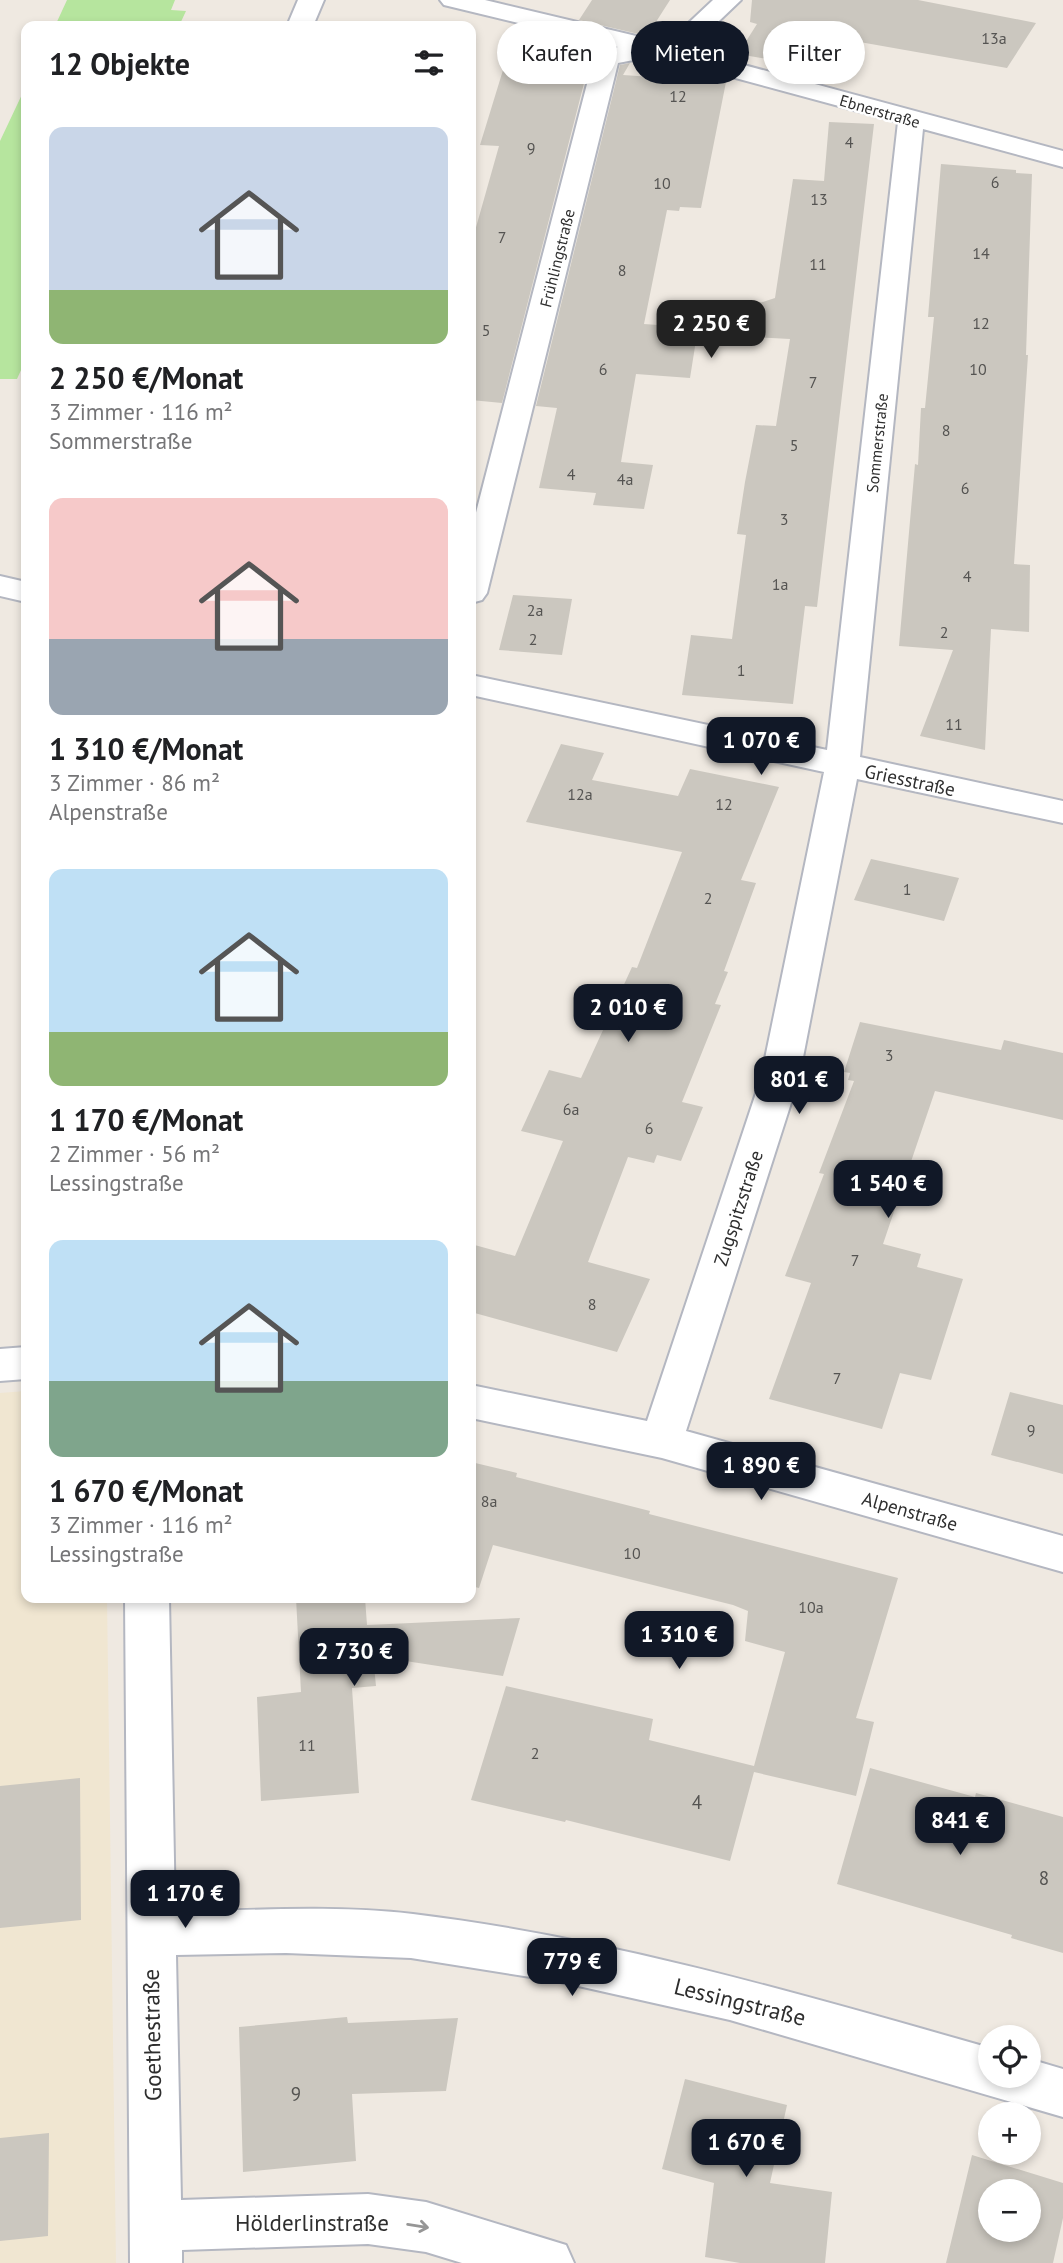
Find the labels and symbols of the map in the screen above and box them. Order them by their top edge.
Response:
house number: 13a [981,28,1007,48]
house number: 12 [669,86,687,106]
street label: Ebnerstraße [838,90,922,132]
house number: 4 [845,132,854,152]
house number: 9 [527,138,535,158]
house number: 6 [991,172,999,192]
house number: 10 [653,173,671,193]
house number: 13 [810,189,828,209]
street label: Frühlingstraße [535,207,579,309]
house number: 7 [498,227,506,247]
house number: 14 [972,243,990,263]
house number: 11 [809,254,827,274]
house number: 8 [618,260,626,280]
pin: 2 250 € [646,300,776,360]
house number: 12 [972,313,990,333]
house number: 5 [482,320,490,340]
house number: 6 [599,359,607,379]
house number: 10 [969,359,987,379]
house number: 7 [809,372,817,392]
street label: Sommerstraße [862,392,892,494]
house number: 8 [942,420,950,440]
house number: 5 [790,435,798,455]
house number: 4 [567,464,576,484]
house number: 4a [617,469,633,489]
house number: 6 [961,478,969,498]
house number: 3 [780,509,788,529]
house number: 4 [963,566,972,586]
house number: 1a [772,574,788,594]
house number: 2a [527,600,543,620]
house number: 2 [940,622,948,642]
house number: 2 [529,629,537,649]
house number: 1 [737,660,745,680]
house number: 11 [945,714,963,734]
pin: 1 070 € [696,718,826,777]
street label: Griesstraße [862,759,958,801]
house number: 12a [567,784,593,804]
house number: 12 [715,794,733,814]
house number: 1 [903,879,911,899]
house number: 2 [704,888,712,908]
pin: 2 010 € [563,984,693,1044]
house number: 3 [885,1045,893,1065]
pin: 801 € [750,1056,848,1116]
house number: 6a [563,1099,579,1119]
house number: 6 [645,1118,653,1138]
street label: Zugspitzstraße [708,1147,768,1269]
pin: 1 540 € [823,1160,953,1220]
house number: 7 [851,1250,859,1270]
house number: 8 [588,1294,596,1314]
house number: 7 [833,1368,841,1388]
house number: 9 [1027,1420,1035,1440]
pin: 1 890 € [696,1442,826,1502]
street label: Alpenstraße [859,1486,961,1536]
house number: 8a [481,1491,497,1511]
house number: 10 [623,1543,641,1563]
house number: 10a [798,1597,824,1617]
pin: 1 310 € [614,1612,744,1671]
pin: 2 730 € [289,1628,419,1688]
house number: 11 [298,1735,316,1755]
house number: 2 [531,1743,539,1763]
house number: 4 [692,1790,702,1814]
pin: 841 € [911,1798,1009,1857]
house number: 8 [1039,1866,1049,1890]
pin: 1 170 € [120,1870,250,1930]
pin: 779 € [523,1938,621,1998]
street label: Goethestraße [136,1969,167,2101]
street label: Lessingstraße [671,1971,809,2032]
house number: 9 [291,2082,301,2106]
pin: 1 670 € [681,2120,811,2179]
street label: Hölderlinstraße [235,2208,389,2237]
one-way arrow [407,2220,429,2233]

